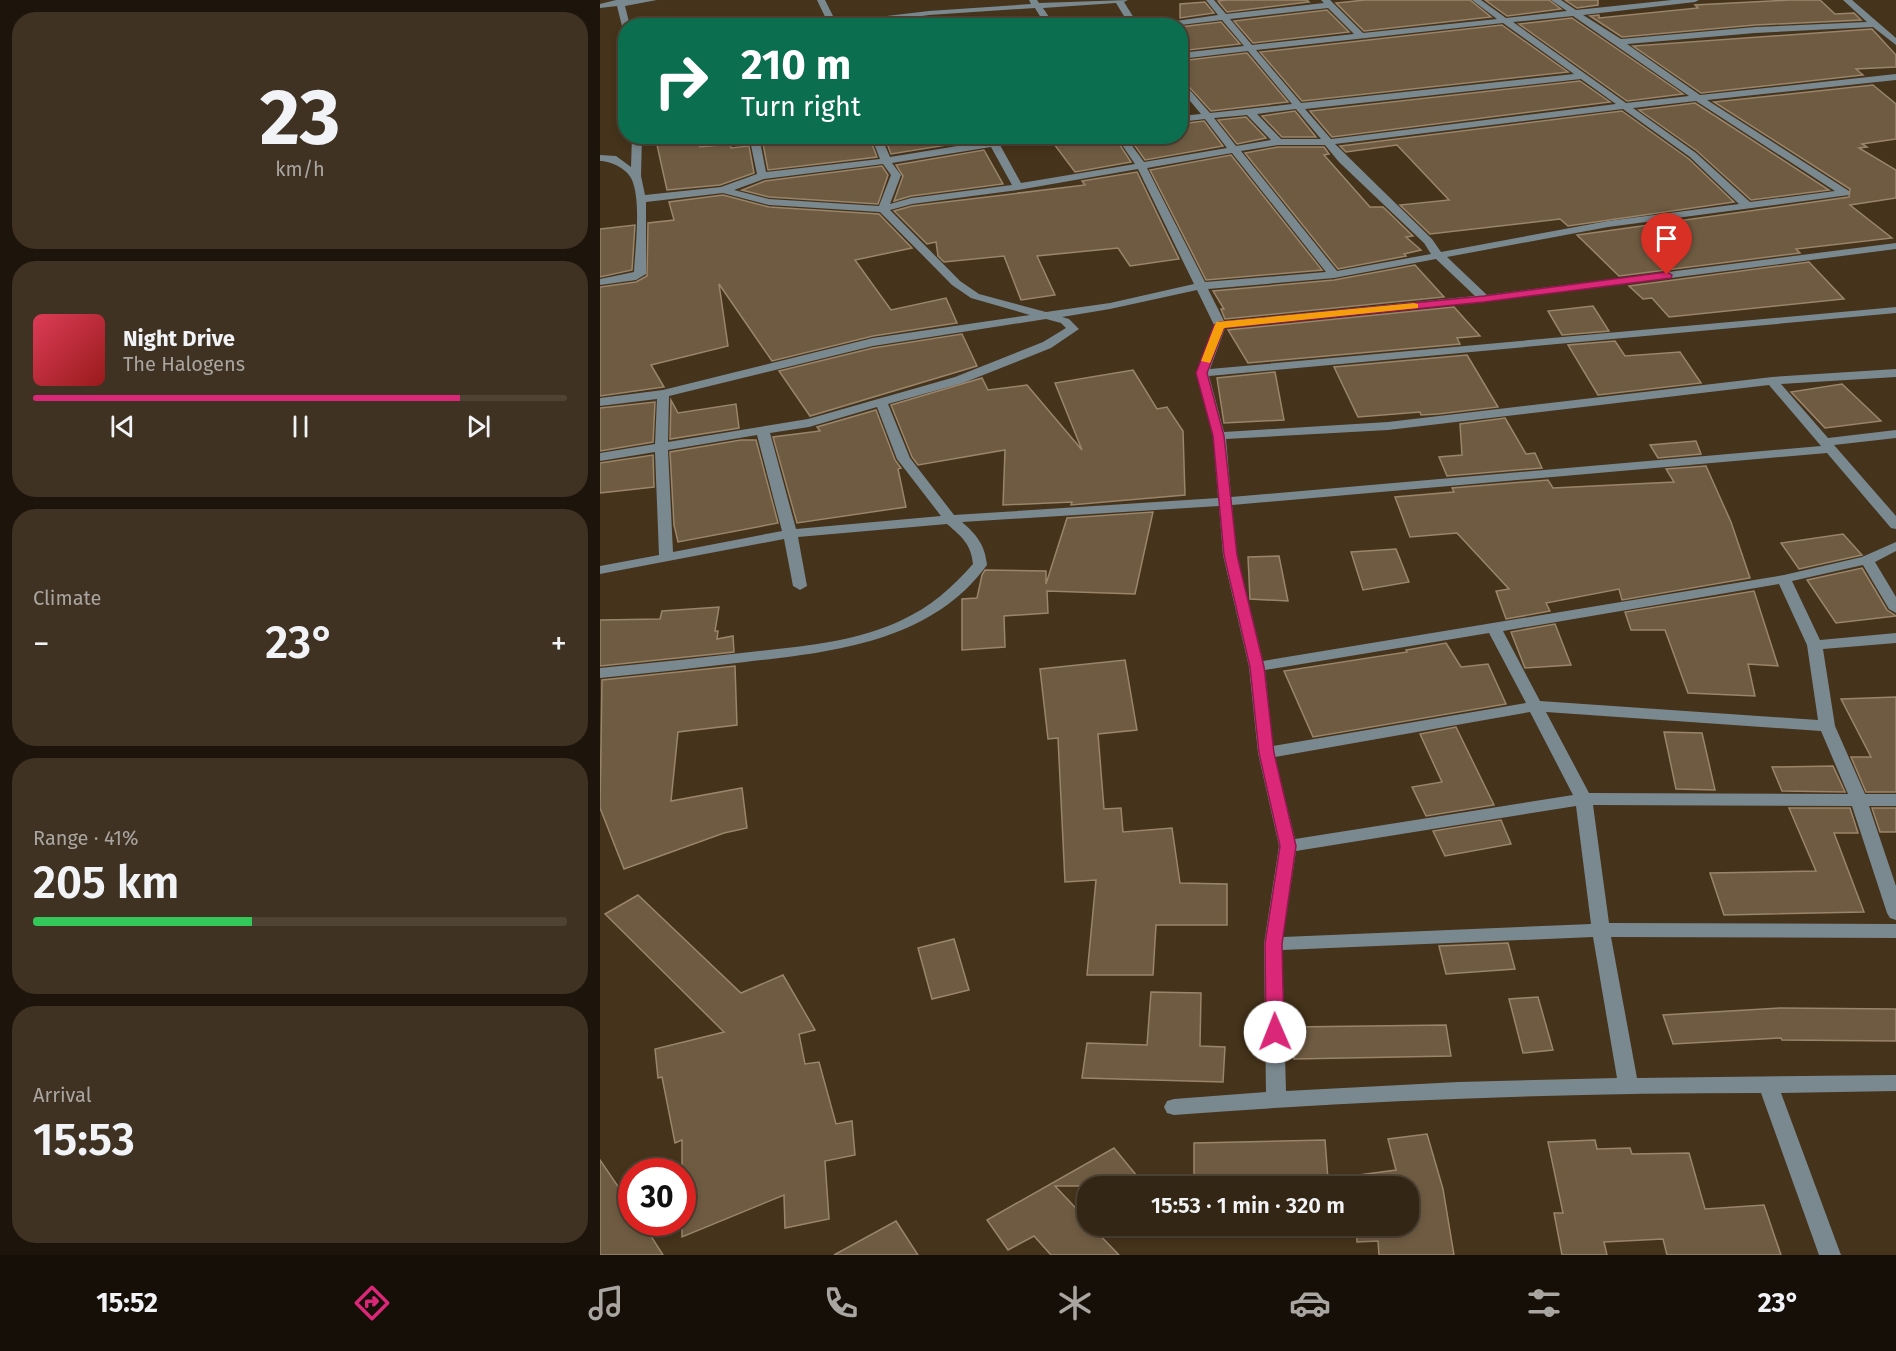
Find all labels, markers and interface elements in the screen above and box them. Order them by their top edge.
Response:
text: 210 m [741,40,851,90]
icon: right [642,42,720,120]
text: 23 [260,71,340,165]
text: Turn right [741,91,861,123]
text: km/h [275,157,325,181]
pin [1641,213,1692,275]
icon: arrive [1650,222,1683,255]
text: Night Drive [123,325,235,352]
text: The Halogens [123,352,245,376]
icon: previous [106,410,139,443]
icon: pause [284,410,317,443]
icon: next [462,410,495,443]
text: Climate [33,586,101,610]
text: 23° [265,616,335,670]
text: − [33,624,50,664]
text: + [551,624,567,664]
text: Range · 41% [33,826,139,850]
text: 205 km [33,856,179,910]
position arrow [1243,1000,1307,1064]
text: Arrival [33,1083,92,1107]
text: 15:53 [33,1113,135,1167]
speed limit sign: 30 [618,1158,696,1236]
text: 15:53 · 1 min · 320 m [1151,1192,1345,1219]
icon: directions [351,1282,393,1324]
icon: music [585,1282,627,1324]
icon: phone [820,1282,862,1324]
icon: climate [1054,1282,1096,1324]
icon: car [1289,1282,1331,1324]
icon: filters [1523,1282,1565,1324]
text: 15:52 [96,1287,158,1319]
text: 23° [1758,1287,1800,1319]

